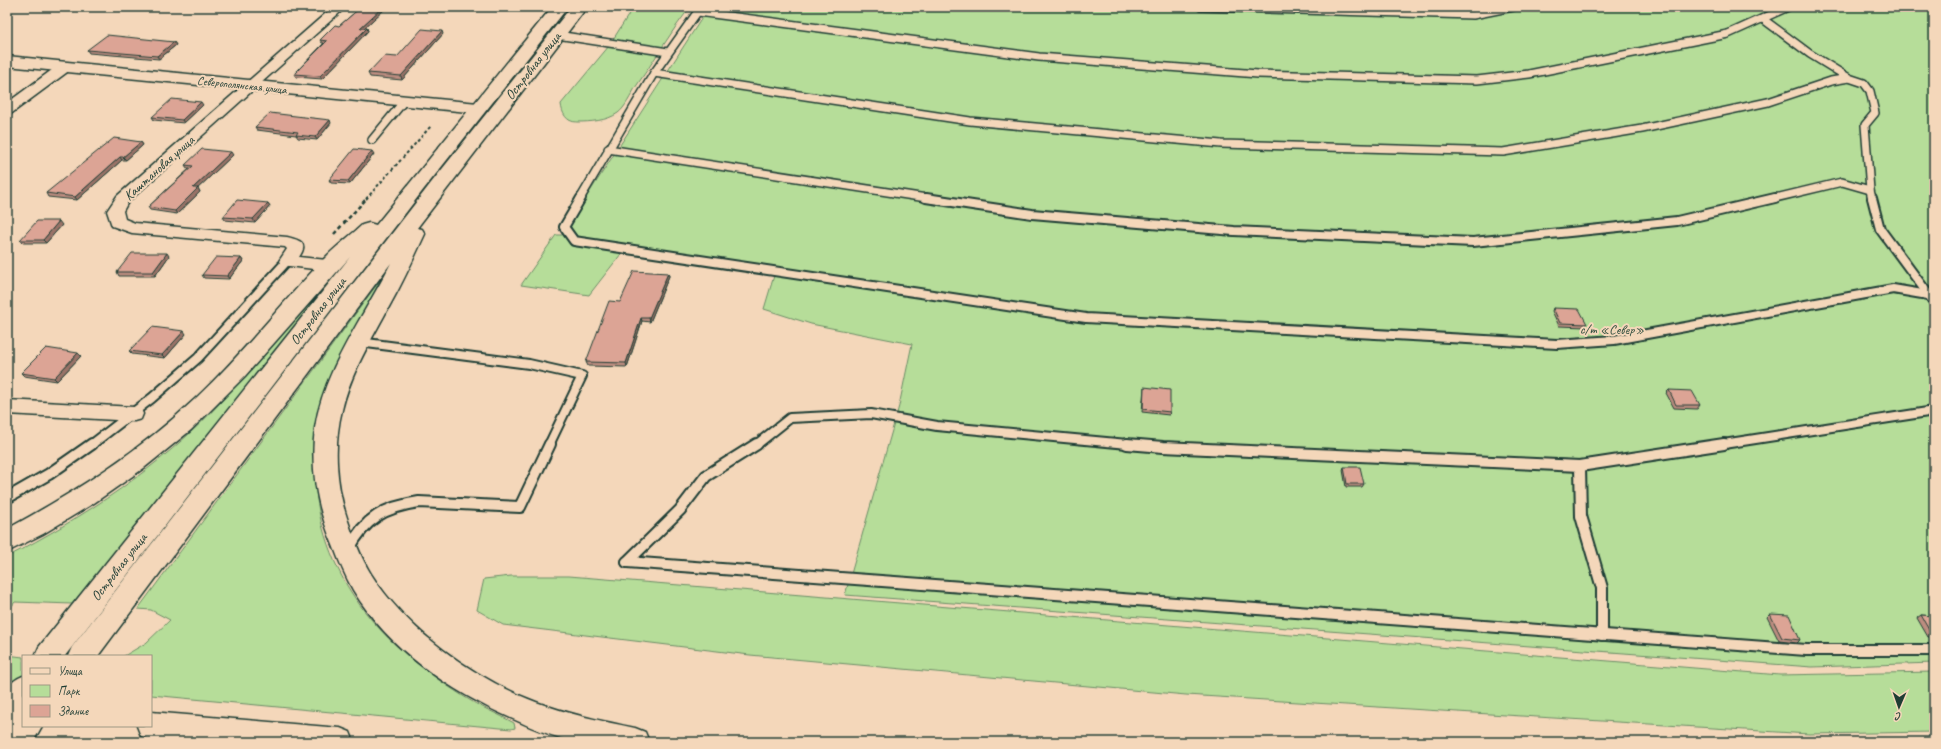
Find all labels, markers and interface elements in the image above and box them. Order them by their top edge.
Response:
street label: Островная улица [501,28,565,103]
street label: Северополянская улица [196,72,288,98]
street label: Каштановая улица [120,131,199,204]
street label: Островная улица [286,273,350,348]
park label: с/т «Север» [1580,321,1644,338]
street label: Островная улица [87,529,151,604]
legend [22,655,152,727]
text: Улица [58,663,83,679]
text: Парк [58,683,81,699]
north arrow [1879,687,1919,727]
text: Здание [58,703,89,719]
text: С [1894,710,1902,724]

